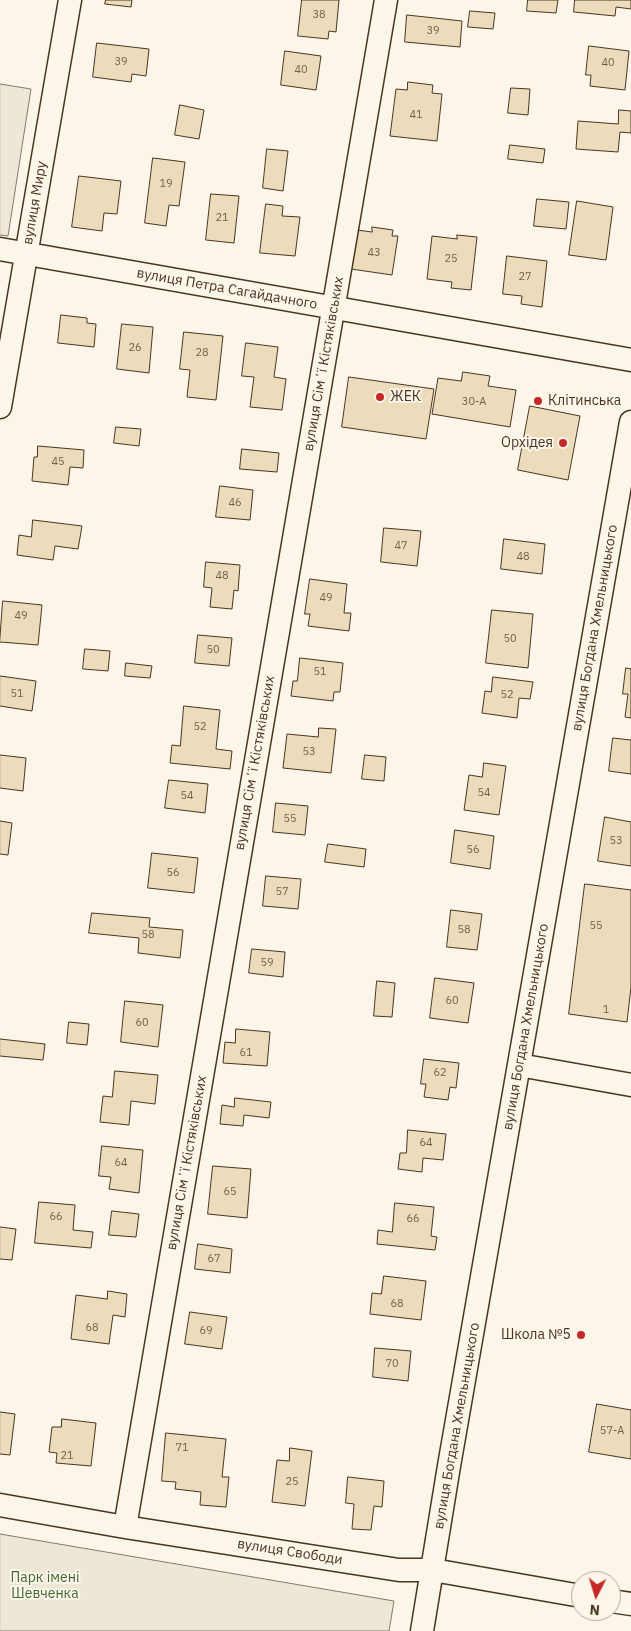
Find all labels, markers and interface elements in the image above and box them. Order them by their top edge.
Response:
house number: 38 [312,8,326,22]
house number: 39 [426,24,440,38]
house number: 39 [114,55,128,69]
house number: 40 [601,56,615,70]
house number: 40 [294,63,308,77]
house number: 41 [409,108,423,122]
street label: вулиця Миру [19,160,51,246]
house number: 19 [159,177,173,191]
house number: 21 [215,211,229,225]
house number: 43 [367,246,381,260]
house number: 25 [444,252,458,266]
street label: вулиця Петра Сагайдачного [135,265,319,313]
house number: 27 [518,270,532,284]
street label: вулиця Сімʼї Кістяківських [300,275,348,453]
house number: 26 [128,341,142,355]
house number: 28 [195,346,209,360]
place label: ЖЕК [390,389,421,405]
marker: ЖЕК [374,391,386,403]
place label: Клітинська [548,393,621,409]
house number: 30-А [462,395,486,409]
marker: Клітинська [532,395,544,407]
place label: Орхідея [501,435,553,451]
marker: Орхідея [557,437,569,449]
house number: 45 [51,455,65,469]
house number: 46 [228,496,242,510]
street label: вулиця Богдана Хмельницького [569,523,621,733]
house number: 47 [394,539,408,553]
house number: 48 [516,550,530,564]
house number: 48 [215,569,229,583]
house number: 49 [319,591,333,605]
house number: 49 [14,609,28,623]
house number: 50 [503,632,517,646]
house number: 50 [206,643,220,657]
house number: 51 [313,665,327,679]
street label: вулиця Сімʼї Кістяківських [231,674,279,852]
house number: 51 [10,687,24,701]
house number: 52 [500,688,514,702]
house number: 52 [193,720,207,734]
house number: 53 [302,745,316,759]
house number: 54 [477,786,491,800]
house number: 54 [180,789,194,803]
house number: 55 [283,812,297,826]
house number: 53 [609,834,623,848]
house number: 56 [466,843,480,857]
house number: 56 [166,866,180,880]
house number: 57 [275,885,289,899]
house number: 55 [589,919,603,933]
street label: вулиця Богдана Хмельницького [500,922,552,1132]
house number: 58 [457,923,471,937]
house number: 58 [141,928,155,942]
house number: 59 [260,956,274,970]
house number: 60 [445,994,459,1008]
house number: 1 [603,1003,609,1017]
house number: 60 [135,1016,149,1030]
house number: 61 [239,1046,253,1060]
house number: 62 [433,1066,447,1080]
street label: вулиця Сімʼї Кістяківських [163,1074,211,1252]
house number: 64 [419,1136,433,1150]
house number: 64 [114,1156,128,1170]
house number: 65 [223,1185,237,1199]
house number: 66 [49,1210,63,1224]
house number: 66 [406,1212,420,1226]
house number: 67 [207,1252,221,1266]
house number: 68 [390,1297,404,1311]
house number: 68 [85,1321,99,1335]
street label: вулиця Богдана Хмельницького [431,1321,483,1531]
house number: 69 [199,1324,213,1338]
place label: Школа №5 [501,1327,571,1343]
marker: Школа №5 [575,1329,587,1341]
house number: 70 [385,1357,399,1371]
house number: 57-А [600,1424,624,1438]
house number: 71 [175,1441,189,1455]
house number: 21 [60,1449,74,1463]
house number: 25 [285,1475,299,1489]
street label: вулиця Свободи [236,1535,344,1569]
park label: Парк імені Шевченка [11,1570,79,1602]
north arrow [571,1571,621,1621]
text: N [589,1601,601,1619]

